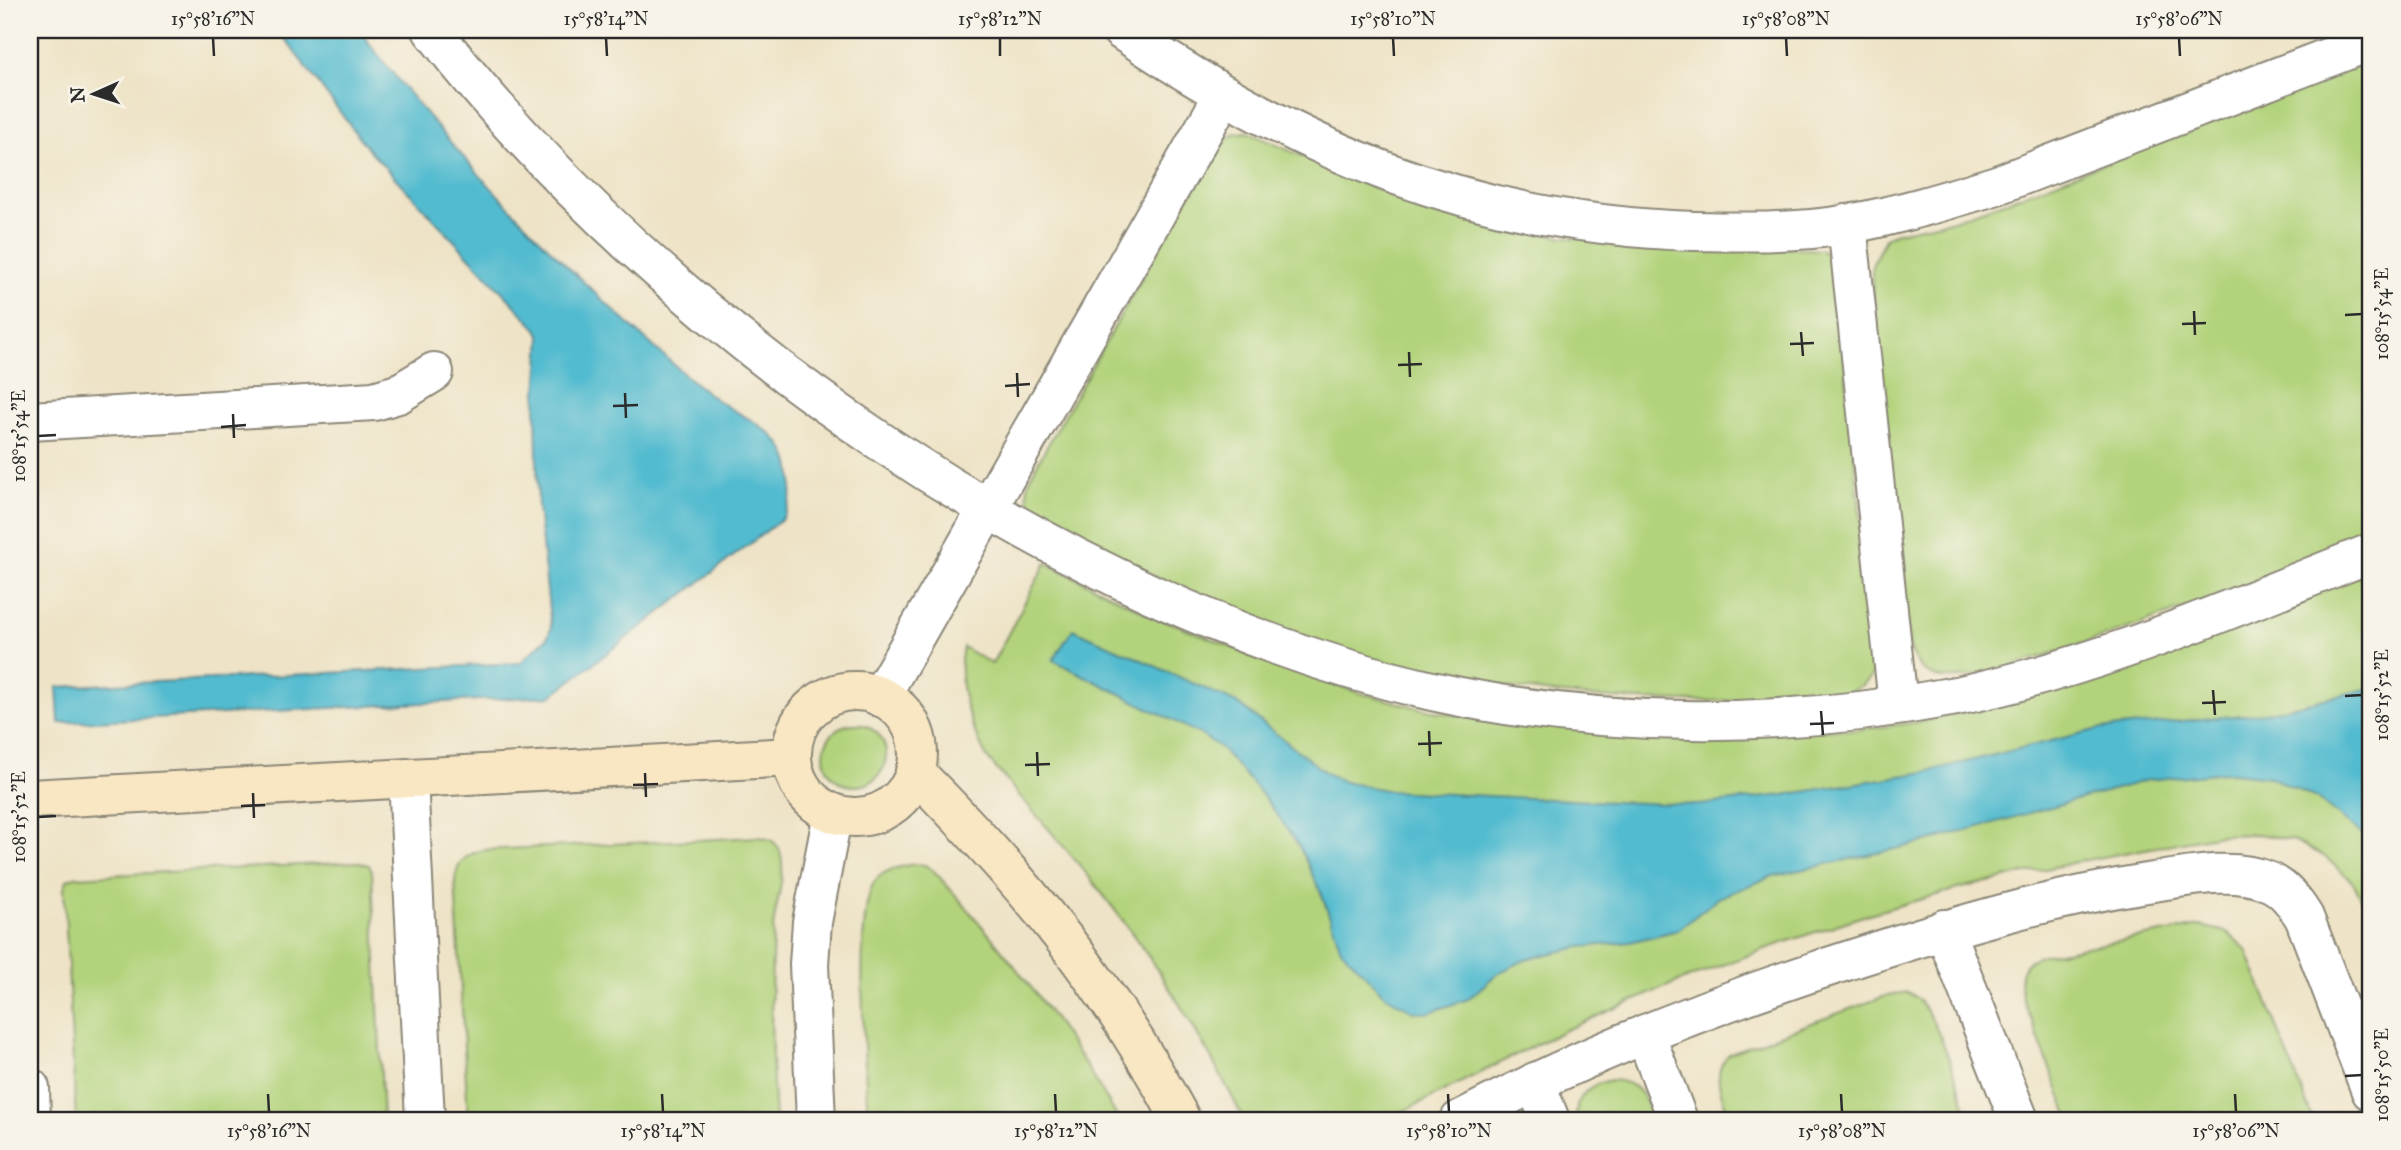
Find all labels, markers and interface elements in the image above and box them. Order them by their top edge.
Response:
text: 15°58'16"N [171,8,255,30]
text: 15°58'14"N [563,8,649,30]
text: 15°58'12"N [958,8,1042,30]
text: 15°58'10"N [1350,8,1436,30]
text: 15°58'08"N [1742,8,1830,30]
text: 15°58'06"N [2135,8,2223,30]
north arrow [60,60,130,130]
text: N [66,86,89,104]
text: 108°15'54"E [2371,268,2393,360]
text: 108°15'54"E [8,390,30,482]
text: 108°15'52"E [2371,649,2393,741]
text: 108°15'52"E [8,771,30,863]
text: 108°15'50"E [2371,1028,2393,1122]
text: 15°58'16"N [227,1120,311,1142]
text: 15°58'14"N [620,1120,706,1142]
text: 15°58'12"N [1014,1120,1098,1142]
text: 15°58'10"N [1406,1120,1492,1142]
text: 15°58'08"N [1798,1120,1886,1142]
text: 15°58'06"N [2192,1120,2280,1142]

